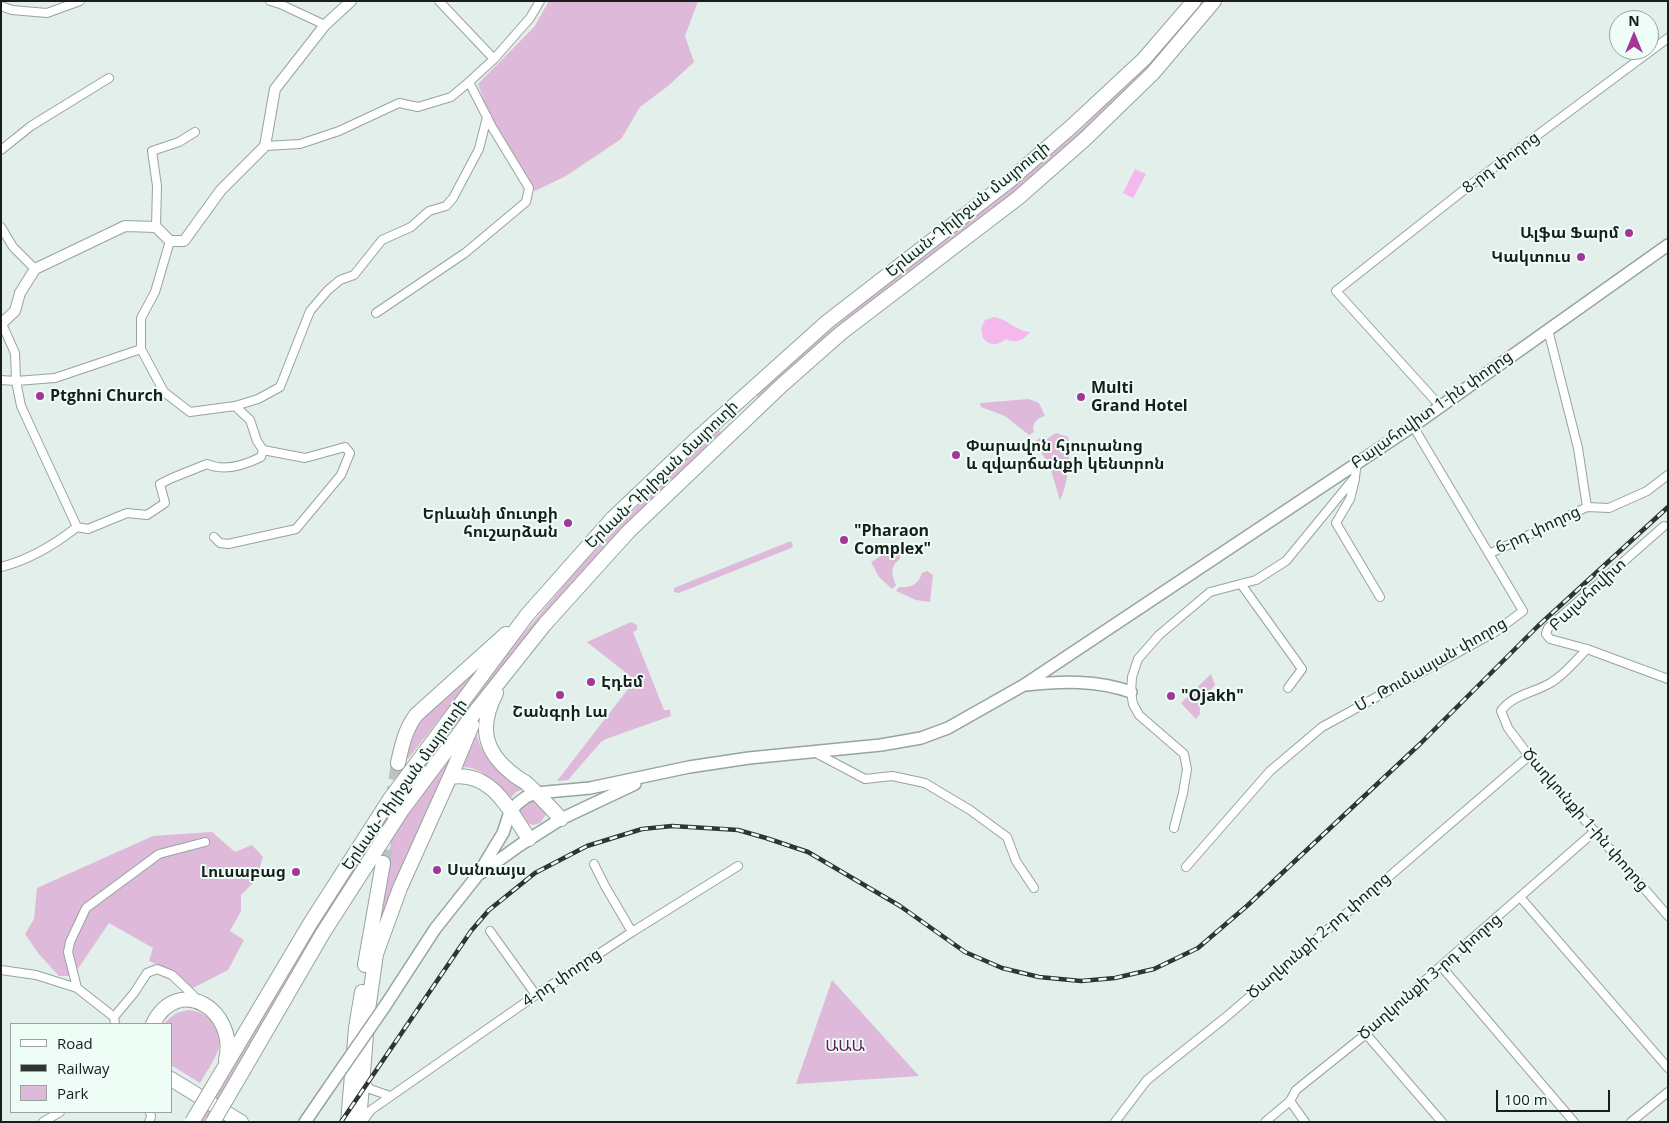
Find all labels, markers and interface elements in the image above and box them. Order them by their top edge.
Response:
north arrow [1609,10,1659,60]
text: N [1628,11,1640,30]
street label: 8-րդ փողոց [1459,128,1543,198]
street label: Երևան-Դիլիջան մայրուղի [882,138,1054,282]
place label: Ալֆա Ֆարմ [1520,223,1619,243]
marker: Ալֆա Ֆարմ [1623,227,1635,239]
place label: Կակտուս [1491,247,1571,267]
marker: Կակտուս [1575,251,1587,263]
street label: Բալահովիտ 1-ին փողոց [1348,347,1516,473]
place label: Multi Grand Hotel [1091,378,1188,416]
place label: Ptghni Church [50,386,163,406]
marker: Ptghni Church [34,390,46,402]
marker: Multi Grand Hotel [1075,391,1087,403]
street label: Երևան-Դիլիջան մայրուղի [582,397,742,553]
place label: Փարավոն հյուրանոց և զվարճանքի կենտրոն [966,436,1164,474]
marker: Փարավոն հյուրանոց և զվարճանքի կենտրոն [950,449,962,461]
street label: 6-րդ փողոց [1493,502,1583,558]
place label: Երևանի մուտքի հուշարձան [422,504,558,542]
marker: Երևանի մուտքի հուշարձան [562,517,574,529]
place label: "Pharaon Complex" [854,521,931,559]
marker: "Pharaon Complex" [838,534,850,546]
street label: Բալահովիտ [1546,555,1630,635]
street label: Մ․ Թումասյան փողոց [1352,614,1510,716]
place label: Էդեմ [601,672,643,692]
marker: Էդեմ [585,676,597,688]
place label: "Ojakh" [1181,686,1244,706]
marker: Շանգրի Լա [554,689,566,701]
marker: "Ojakh" [1165,690,1177,702]
street label: Երևան-Դիլիջան մայրուղի [338,695,472,875]
place label: Շանգրի Լա [512,702,608,722]
street label: Ծաղկունքի 1-ին փողոց [1518,745,1652,895]
place label: Սանռայս [447,860,526,880]
place label: Լուսաբաց [201,862,286,882]
marker: Սանռայս [431,864,443,876]
marker: Լուսաբաց [290,866,302,878]
street label: Ծաղկունքի 2-րդ փողոց [1243,869,1395,1003]
street label: Ծաղկունքի 3-րդ փողոց [1354,910,1506,1044]
street label: 4-րդ փողոց [519,945,605,1011]
legend [10,1023,172,1113]
text: Road [57,1033,93,1053]
park label: ԱԱԱ [825,1036,865,1056]
text: Railway [57,1058,110,1078]
scale bar [1499,1080,1613,1112]
text: Park [57,1083,88,1103]
text: 100 m [1504,1089,1548,1109]

